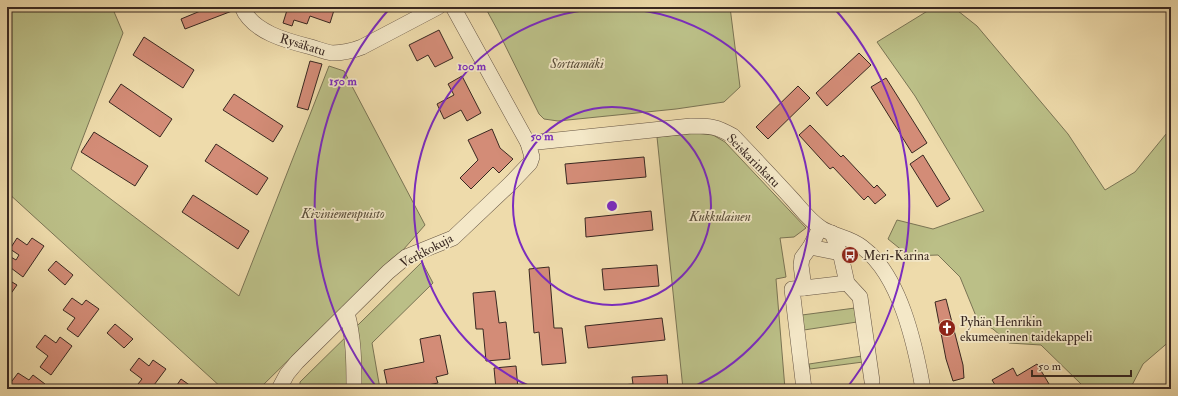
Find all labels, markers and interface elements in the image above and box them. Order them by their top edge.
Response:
street label: Rysäkatu [278,30,328,61]
park label: Sorttamäki [549,56,604,72]
text: 100 m [458,59,487,74]
text: 150 m [329,74,357,89]
text: 50 m [530,129,554,144]
street label: Seiskarinkatu [723,131,784,191]
centre of rings [605,199,619,213]
park label: Kiviniemenpuisto [300,206,385,222]
park label: Kukkulainen [688,209,751,225]
street label: Verkkokuja [397,230,456,272]
bus stop icon: Meri-Karina [840,245,860,265]
place label: Meri-Karina [863,248,930,264]
place label: Pyhän Henrikin ekumeeninen taidekappeli [960,314,1093,346]
church icon: Pyhän Henrikin ekumeeninen taidekappeli [937,318,957,338]
scale bar [1032,352,1131,378]
text: 50 m [1038,359,1062,374]

